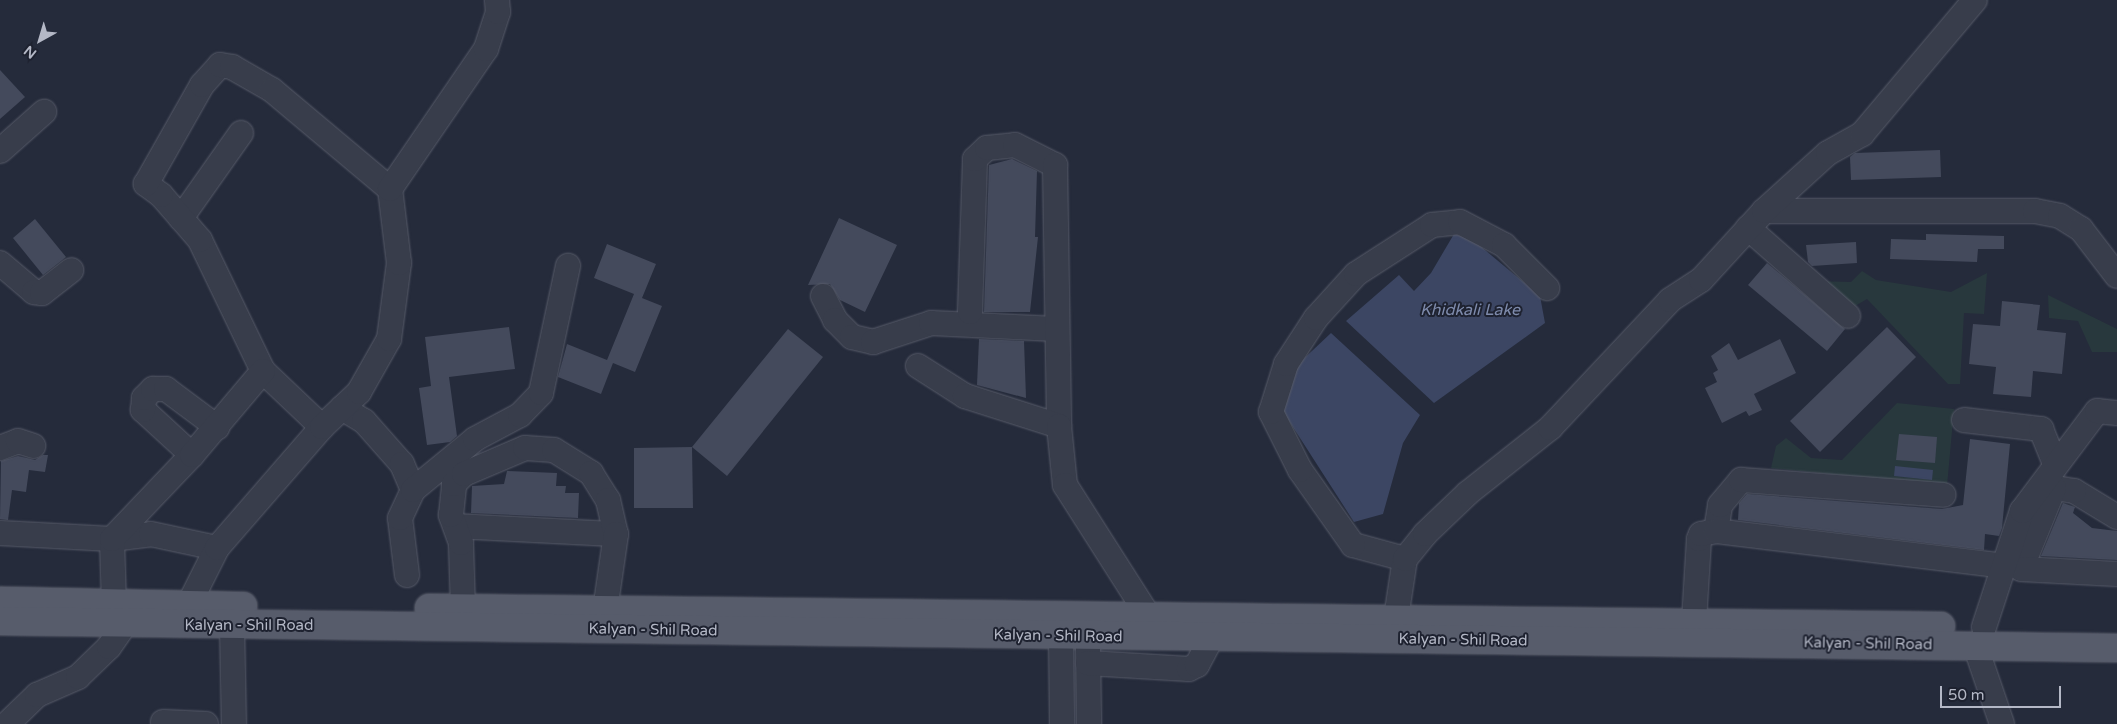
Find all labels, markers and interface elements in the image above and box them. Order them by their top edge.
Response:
north arrow [15,15,65,65]
text: N [21,42,40,62]
water label: Khidkali Lake [1420,300,1520,320]
street label: Kalyan - Shil Road [185,617,313,635]
street label: Kalyan - Shil Road [588,620,718,640]
street label: Kalyan - Shil Road [993,626,1123,646]
street label: Kalyan - Shil Road [1398,630,1528,650]
street label: Kalyan - Shil Road [1803,634,1933,654]
scale bar [1942,676,2063,708]
text: 50 m [1948,686,1985,704]

